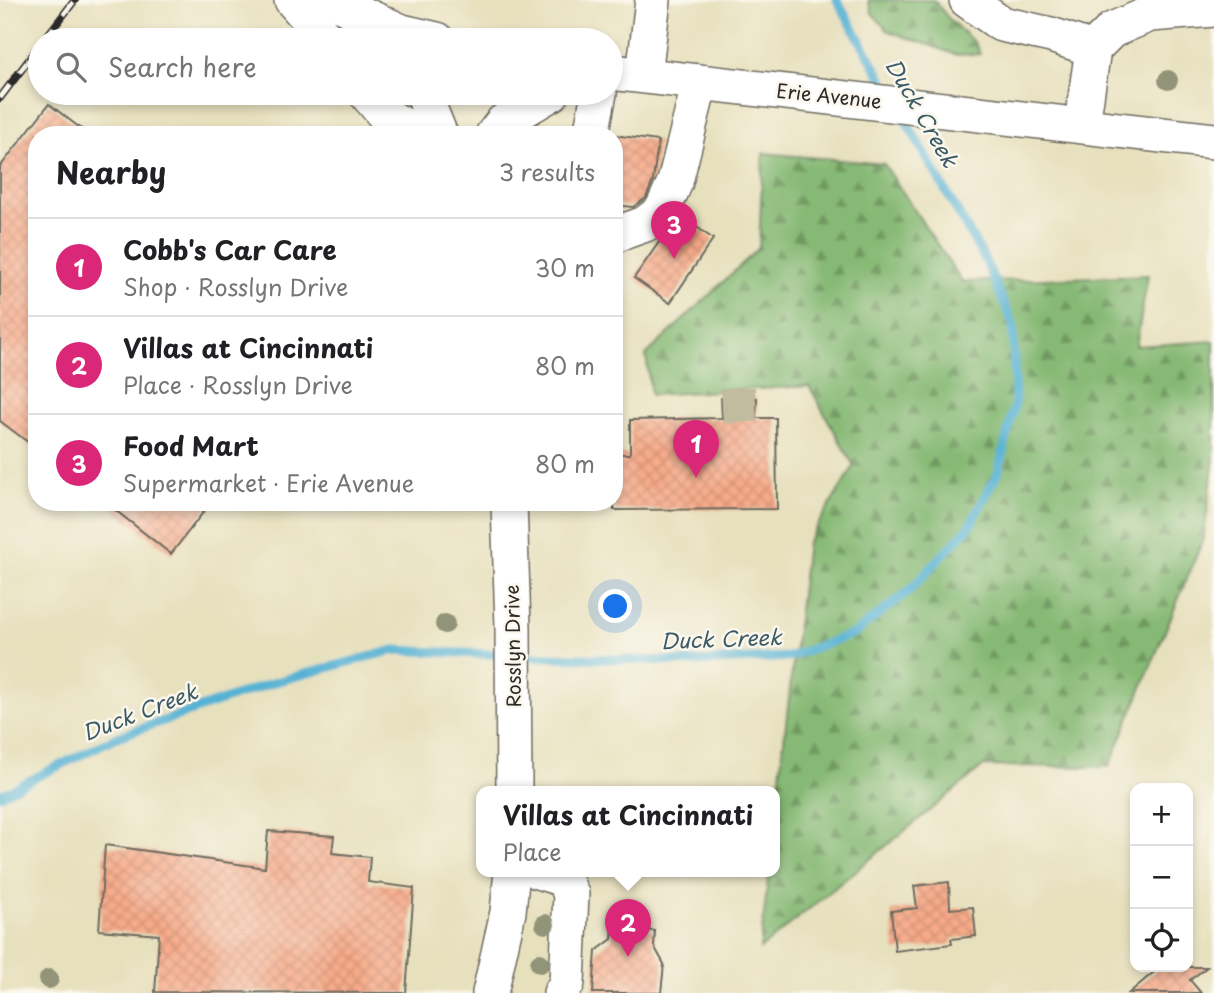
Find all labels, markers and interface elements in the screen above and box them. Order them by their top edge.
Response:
search box [28,28,623,105]
text: Search here [108,47,257,86]
icon: search [52,48,90,86]
water label: Duck Creek [878,51,968,174]
street label: Erie Avenue [775,76,883,114]
text: Nearby [56,149,166,194]
text: 3 results [499,154,595,189]
pin: 3 [651,201,697,259]
text: Cobb's Car Care [123,230,337,269]
text: 1 [74,250,85,285]
text: 30 m [534,250,595,285]
text: Shop · Rosslyn Drive [123,269,348,304]
text: Villas at Cincinnati [123,328,373,367]
text: 2 [71,348,87,383]
text: 80 m [535,348,595,383]
text: Place · Rosslyn Drive [123,367,353,402]
pin: 1 [673,420,719,478]
text: Food Mart [123,426,259,465]
text: 3 [71,446,87,481]
text: 80 m [535,446,595,481]
text: Supermarket · Erie Avenue [123,465,414,500]
street label: Rosslyn Drive [497,584,527,708]
your location [598,589,632,623]
water label: Duck Creek [660,620,783,656]
water label: Duck Creek [77,674,203,748]
map controls [1130,783,1193,972]
button: + [1130,783,1193,846]
popup [476,786,780,877]
text: Villas at Cincinnati [503,795,753,834]
text: Place [503,834,562,869]
button: − [1130,846,1193,909]
pin: 2 [605,899,651,957]
button: locate [1130,909,1193,972]

